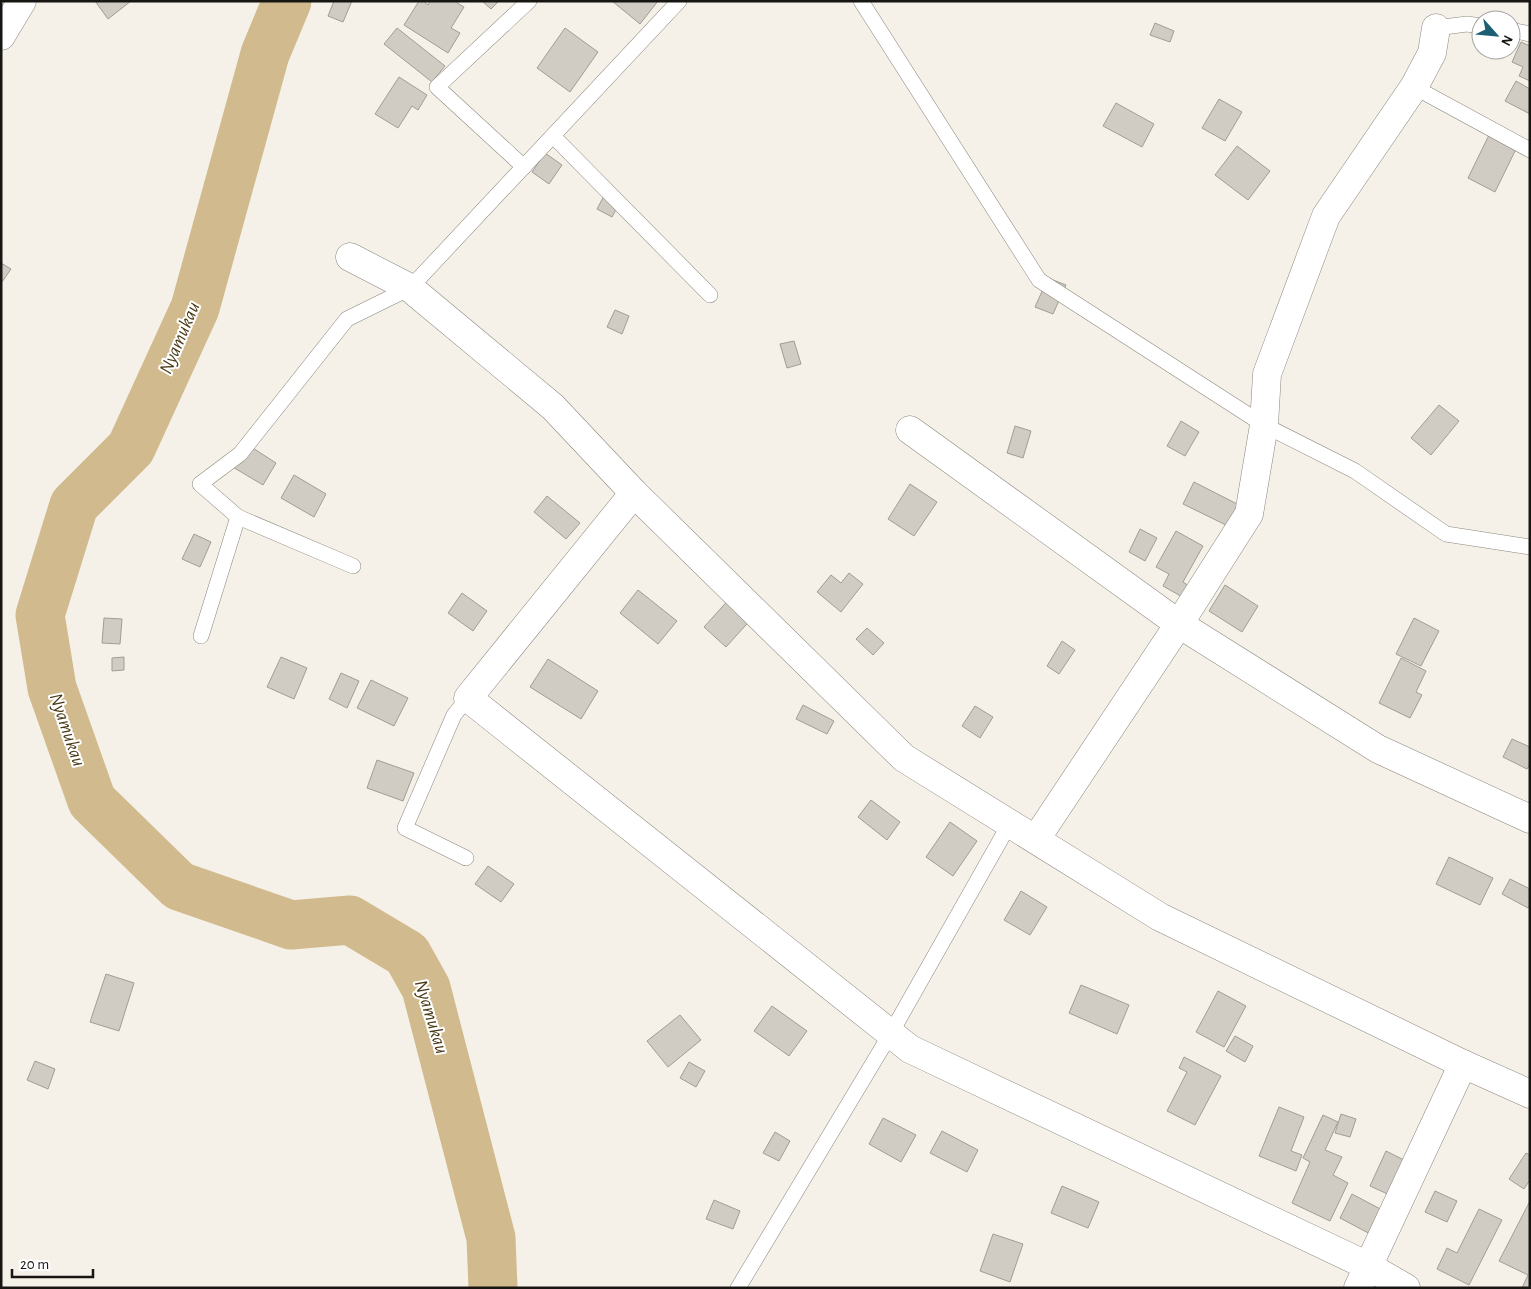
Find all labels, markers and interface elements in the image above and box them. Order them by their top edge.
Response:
north arrow [1471,10,1521,60]
text: N [1498,33,1515,48]
water label: Nyamukau [156,299,204,377]
water label: Nyamukau [46,691,88,769]
water label: Nyamukau [411,978,451,1056]
scale bar [12,1246,94,1278]
text: 20 m [20,1257,49,1272]

